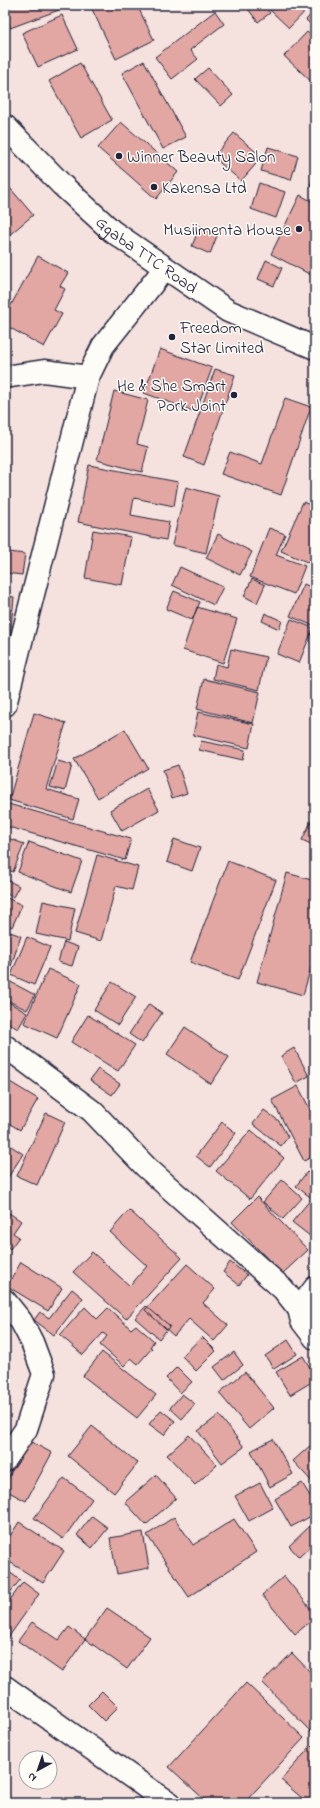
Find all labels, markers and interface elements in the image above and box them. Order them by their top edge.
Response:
place label: Winner Beauty Salon [127,145,275,171]
marker: Winner Beauty Salon [114,151,124,161]
place label: Kakensa Ltd [162,176,247,201]
marker: Kakensa Ltd [149,182,159,192]
street label: Ggaba TTC Road [89,211,203,301]
place label: Musiimenta House [163,218,291,243]
marker: Musiimenta House [294,224,304,234]
place label: Freedom Star Limited [179,316,264,361]
marker: Freedom Star Limited [167,332,177,342]
place label: He & She Smart Pork Joint [117,374,226,419]
marker: He & She Smart Pork Joint [229,390,239,400]
north arrow [18,1750,58,1790]
text: N [24,1768,40,1785]

